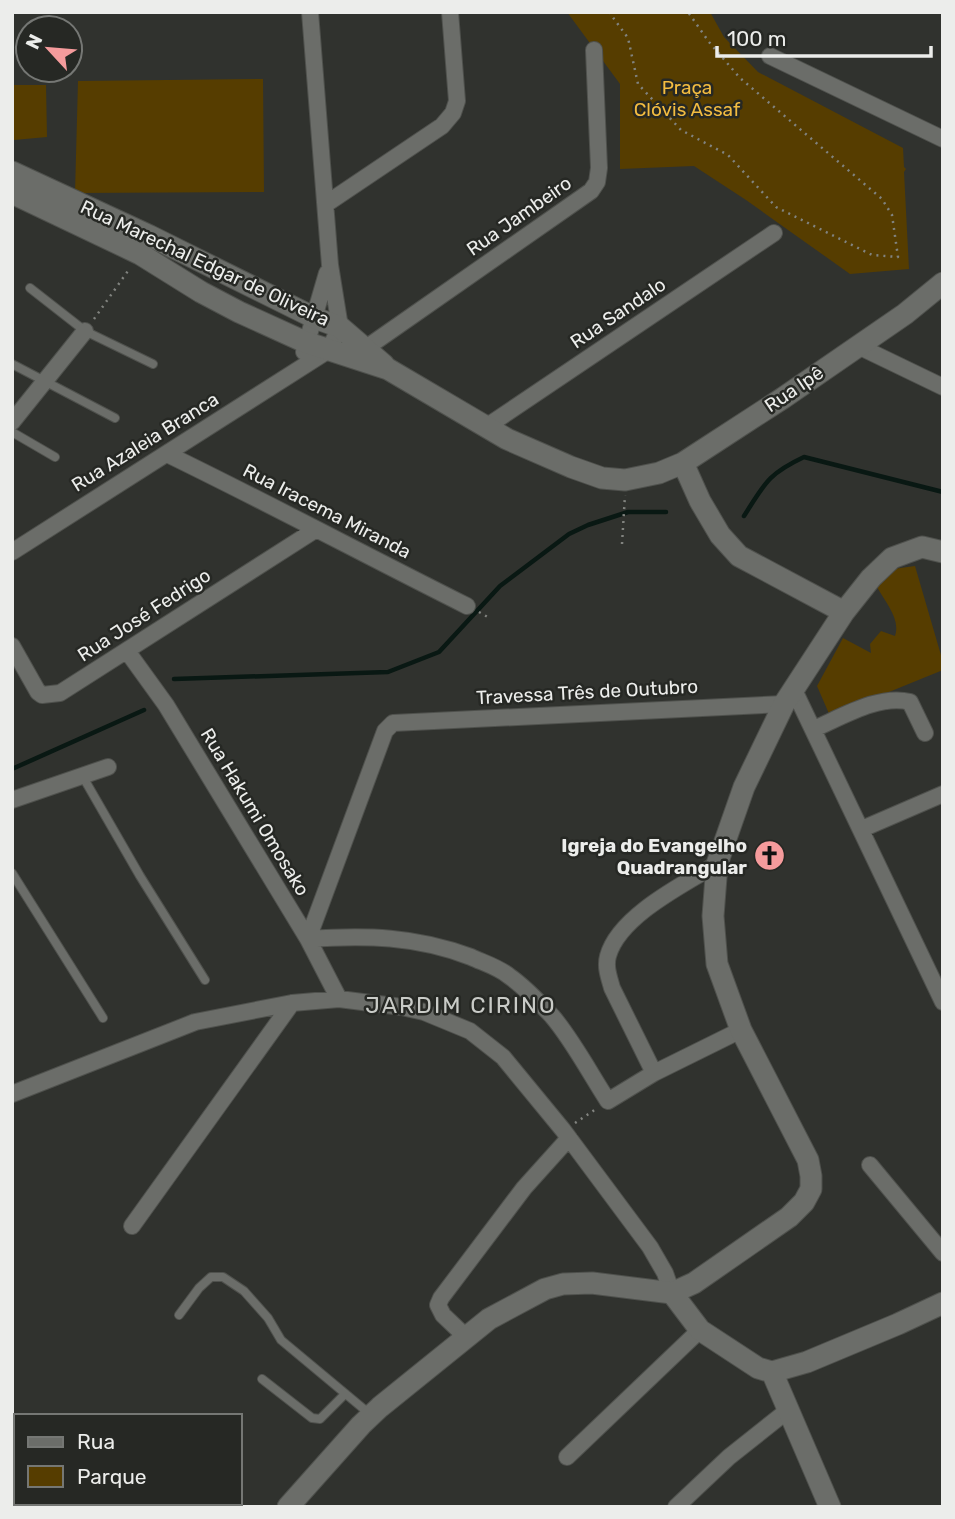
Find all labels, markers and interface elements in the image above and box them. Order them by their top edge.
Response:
north arrow [14,14,84,84]
scale bar [717,14,930,58]
text: 100 m [727,26,786,51]
text: N [21,31,48,53]
park label: Praça Clóvis Assaf [634,76,741,121]
street label: Rua Jambeiro [462,171,576,261]
street label: Rua Marechal Edgar de Oliveira [77,195,333,331]
street label: Rua Sandalo [566,273,670,353]
street label: Rua Ipê [760,361,828,417]
street label: Rua Azaleia Branca [67,387,223,497]
street label: Rua Iracema Miranda [239,459,415,563]
street label: Rua José Fedrigo [73,563,215,667]
street label: Travessa Três de Outubro [475,675,699,709]
street label: Rua Hakumi Omosako [196,724,314,900]
place label: Igreja do Evangelho Quadrangular [561,834,747,879]
church icon: Igreja do Evangelho Quadrangular [753,839,787,873]
district label: JARDIM CIRINO [365,991,557,1019]
legend [14,1414,242,1505]
text: Rua [77,1429,115,1454]
text: Parque [77,1464,147,1489]

